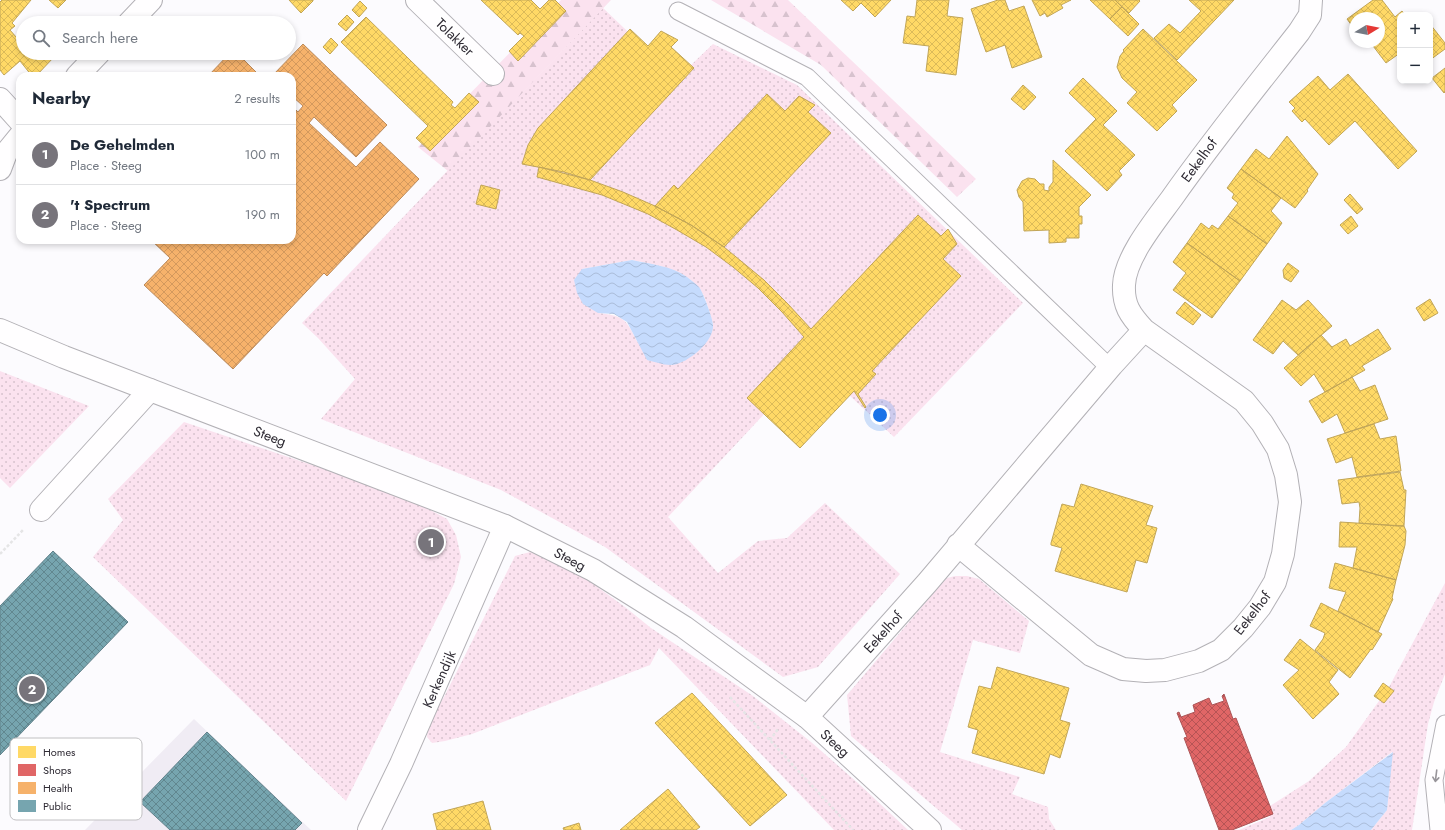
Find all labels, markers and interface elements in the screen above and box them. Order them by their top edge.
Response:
north arrow [1349,12,1385,48]
map controls [1397,12,1433,84]
button: + [1397,12,1433,48]
street label: Tolakker [431,14,479,61]
search box [16,16,296,60]
icon: search [30,27,52,49]
text: Search here [62,27,138,49]
button: − [1397,48,1433,84]
text: Nearby [32,86,90,110]
text: 2 results [234,89,280,108]
street label: Eekelhof [1176,133,1222,186]
text: De Gehelmden [70,134,175,156]
text: 1 [42,145,48,164]
text: 100 m [245,145,280,164]
text: Place · Steeg [70,156,142,175]
text: 't Spectrum [70,194,150,216]
text: 2 [41,205,49,224]
text: 190 m [245,205,280,224]
text: Place · Steeg [70,216,142,235]
your location [870,405,890,425]
street label: Steeg [251,421,289,451]
pin: 1 [418,527,444,557]
street label: Steeg [551,542,589,576]
street label: Eekelhof [1229,586,1276,639]
street label: Eekelhof [859,606,908,657]
street label: Kerkendijk [417,646,461,711]
pin: 2 [19,674,45,704]
street label: Steeg [816,724,854,762]
legend [10,738,142,820]
text: Homes [43,744,76,760]
text: Shops [43,762,72,778]
one-way arrow [1432,770,1439,783]
text: Health [43,780,73,796]
text: Public [43,798,72,814]

